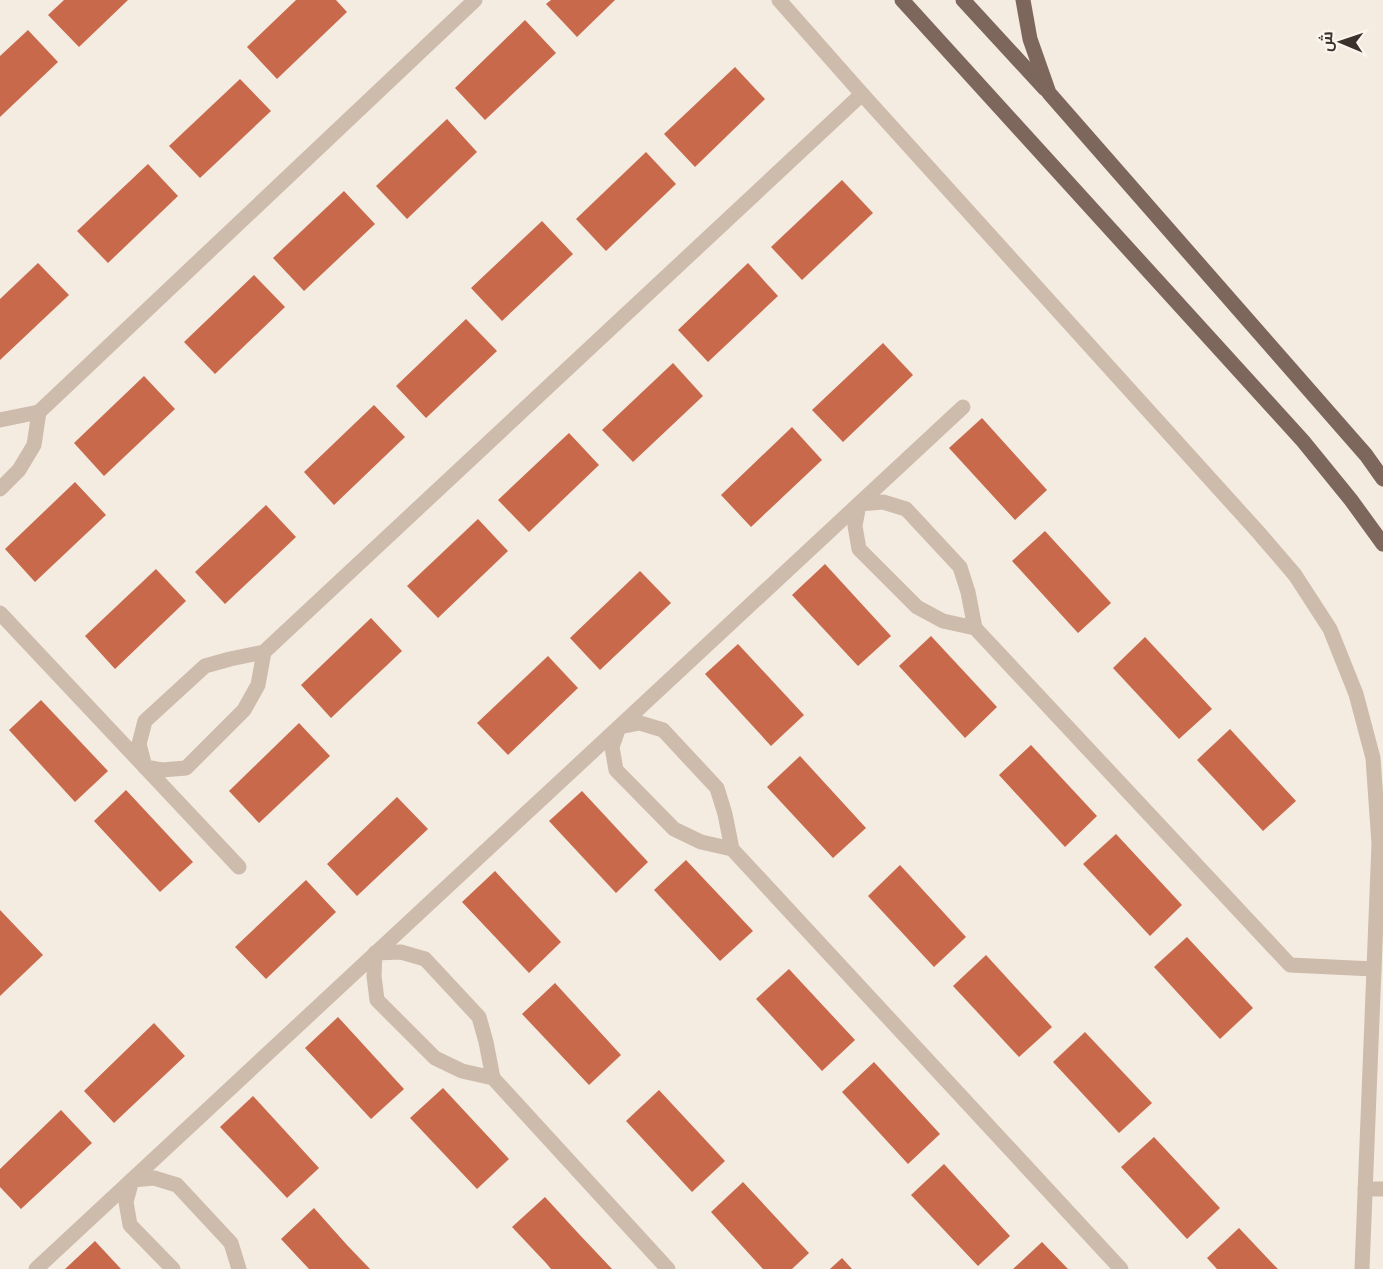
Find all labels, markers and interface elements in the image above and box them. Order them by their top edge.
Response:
north arrow [1311,12,1371,72]
text: ش [1315,31,1338,52]

